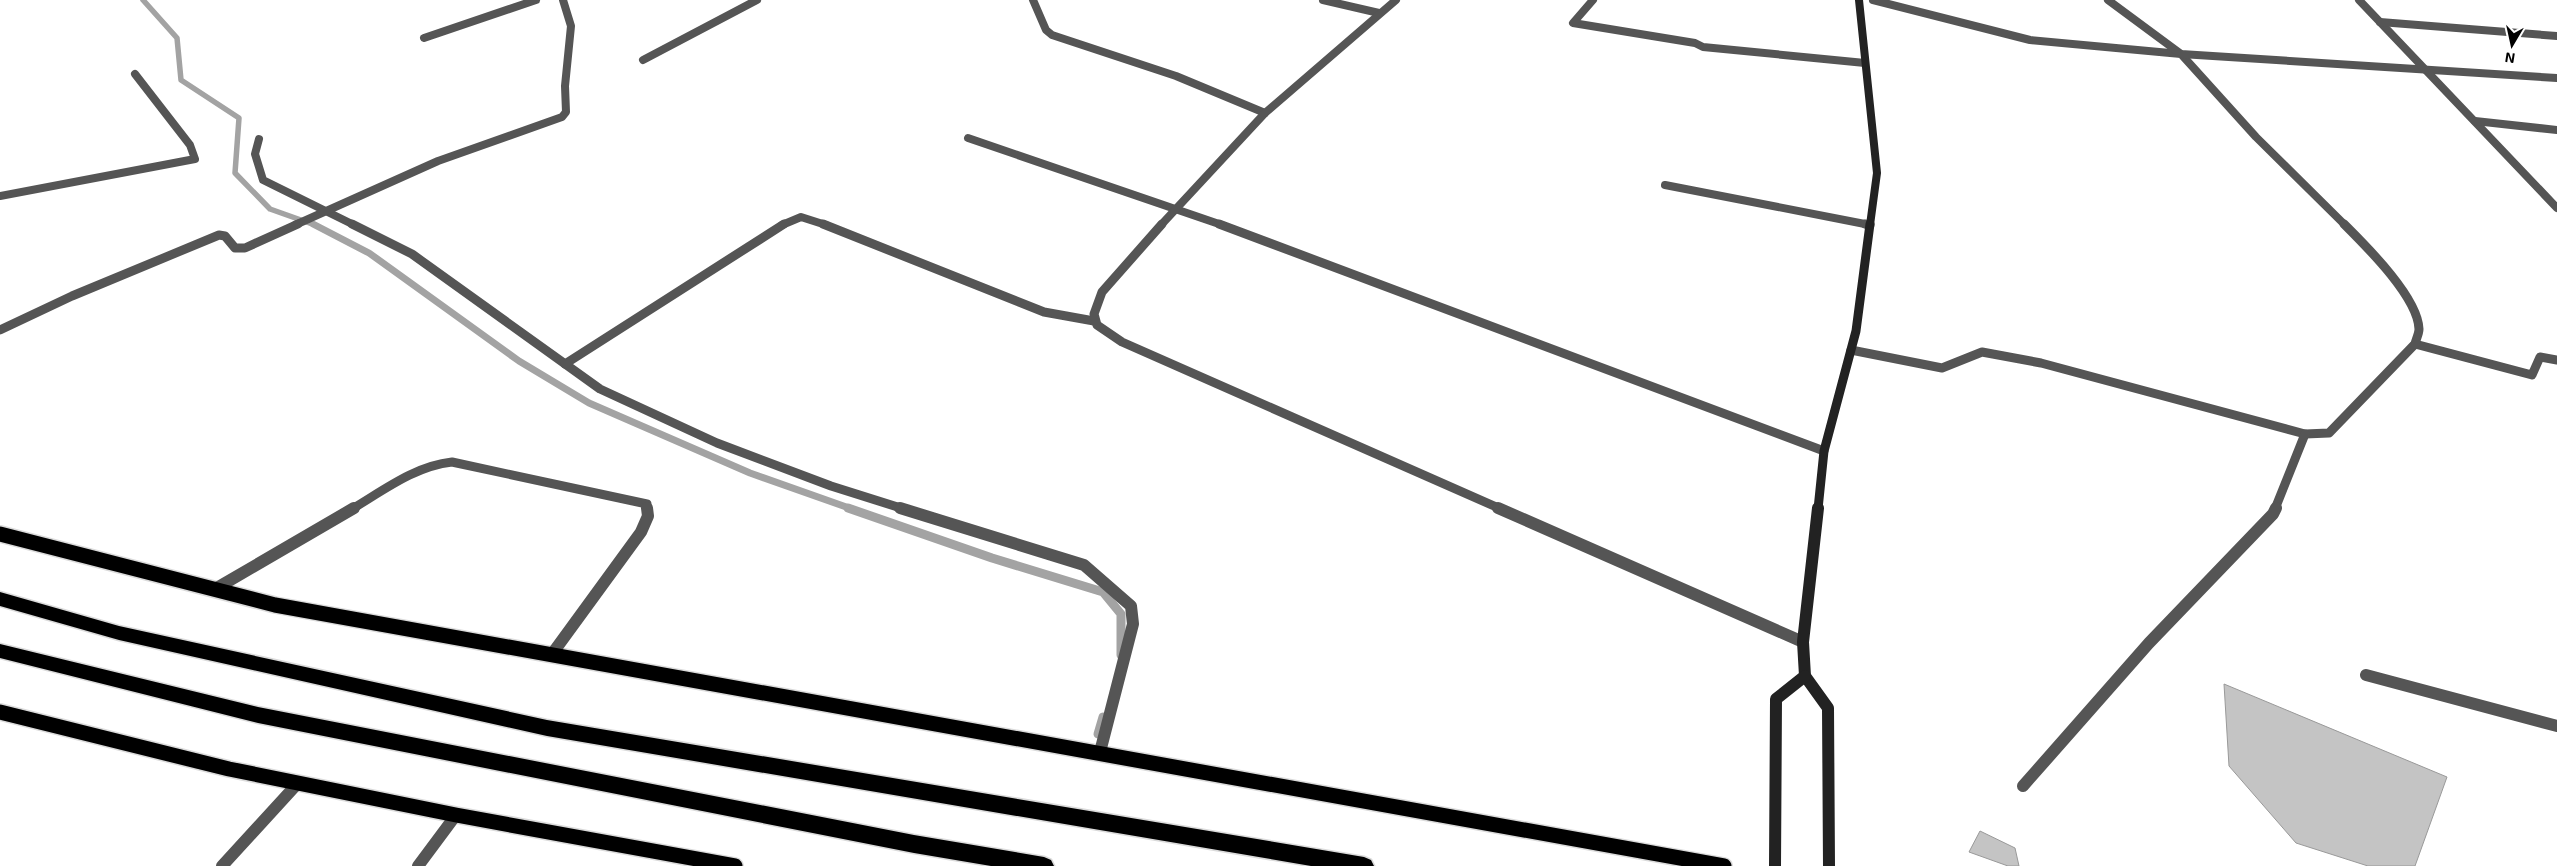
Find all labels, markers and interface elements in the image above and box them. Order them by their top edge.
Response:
north arrow [2487,20,2537,70]
text: N [2504,49,2516,68]

